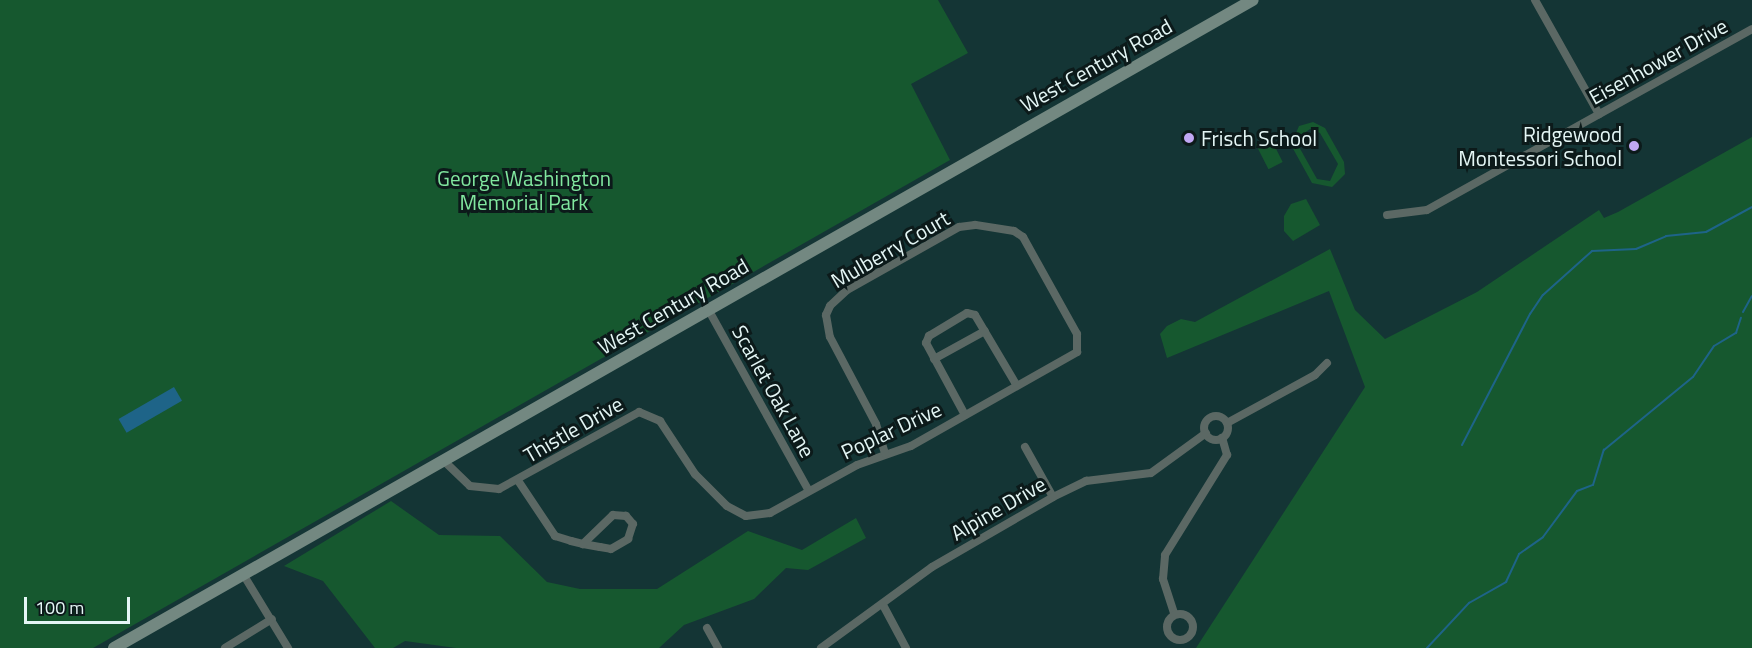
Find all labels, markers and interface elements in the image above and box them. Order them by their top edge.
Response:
street label: West Century Road [1016,13,1176,117]
street label: Eisenhower Drive [1584,13,1732,109]
place label: Ridgewood Montessori School [1458,121,1622,171]
place label: Frisch School [1201,125,1317,151]
marker: Frisch School [1182,131,1196,145]
marker: Ridgewood Montessori School [1627,139,1641,153]
park label: George Washington Memorial Park [437,165,611,215]
street label: Mulberry Court [826,205,954,293]
street label: West Century Road [593,253,753,359]
street label: Scarlet Oak Lane [727,321,821,461]
street label: Thistle Drive [519,391,627,467]
street label: Poplar Drive [837,396,945,464]
street label: Alpine Drive [946,471,1050,545]
scale bar [27,585,134,623]
text: 100 m [35,594,84,621]

